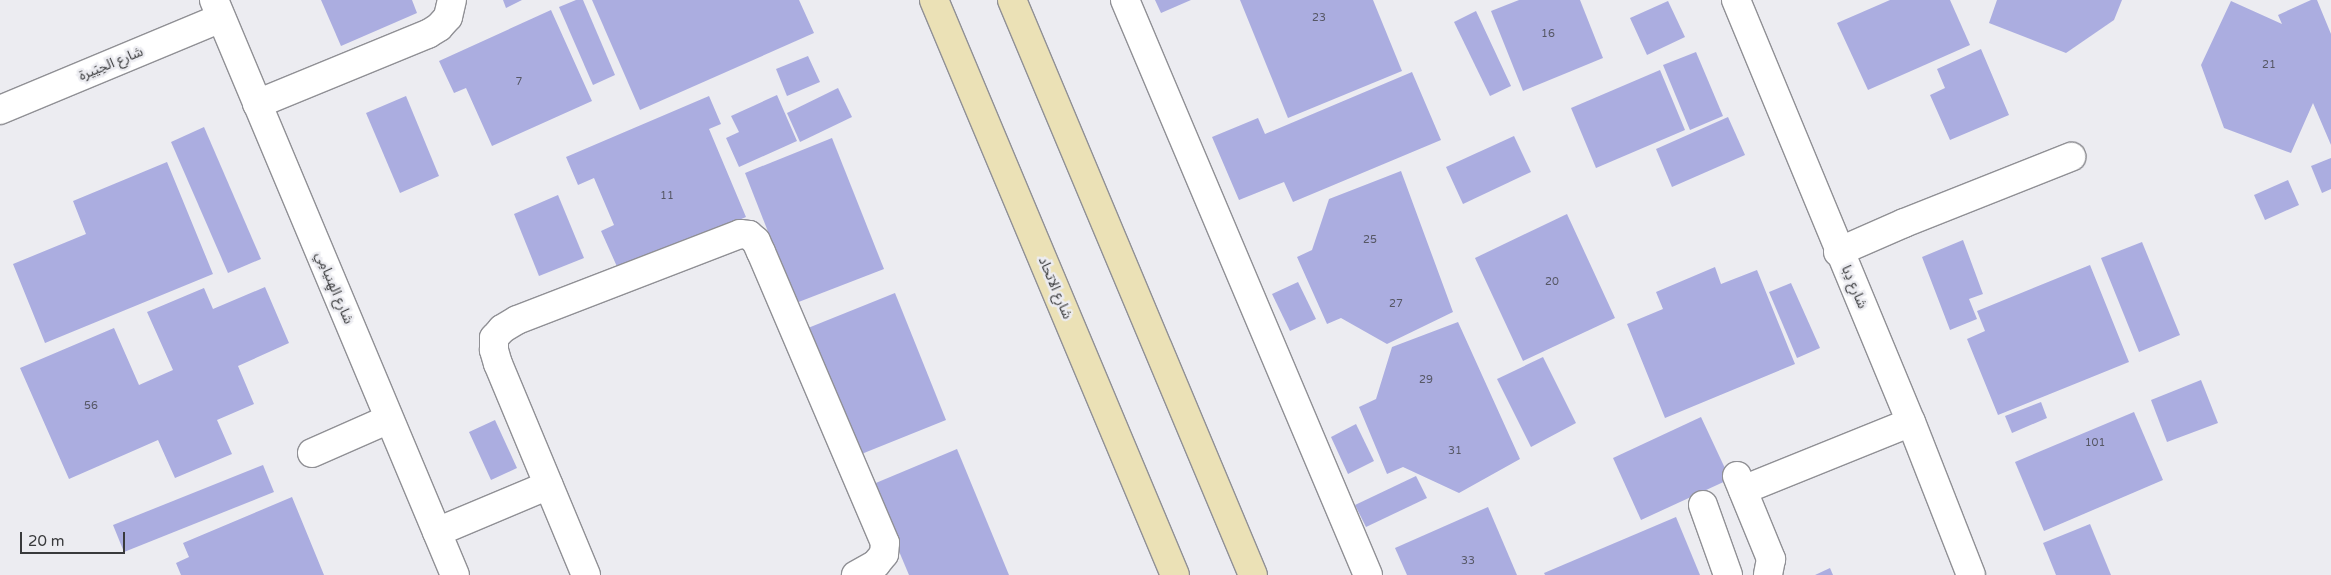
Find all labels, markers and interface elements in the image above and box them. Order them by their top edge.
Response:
house number: 23 [1312,11,1326,25]
house number: 16 [1541,27,1555,41]
street label: شارع الحِيَيرة [76,43,146,85]
house number: 21 [2262,58,2276,72]
house number: 7 [516,75,522,89]
house number: 11 [660,189,674,203]
house number: 25 [1363,233,1377,247]
street label: شارع الهِنيامِي [311,249,357,327]
street label: شارع الاتحاد [1034,254,1076,322]
street label: شارع دِبا [1837,263,1871,311]
house number: 20 [1545,275,1559,289]
house number: 27 [1389,297,1403,311]
house number: 29 [1419,373,1433,387]
house number: 56 [84,399,98,413]
house number: 101 [2085,436,2105,450]
house number: 31 [1448,444,1462,458]
scale bar [22,522,128,554]
text: 20 m [28,532,65,550]
house number: 33 [1461,554,1475,568]

